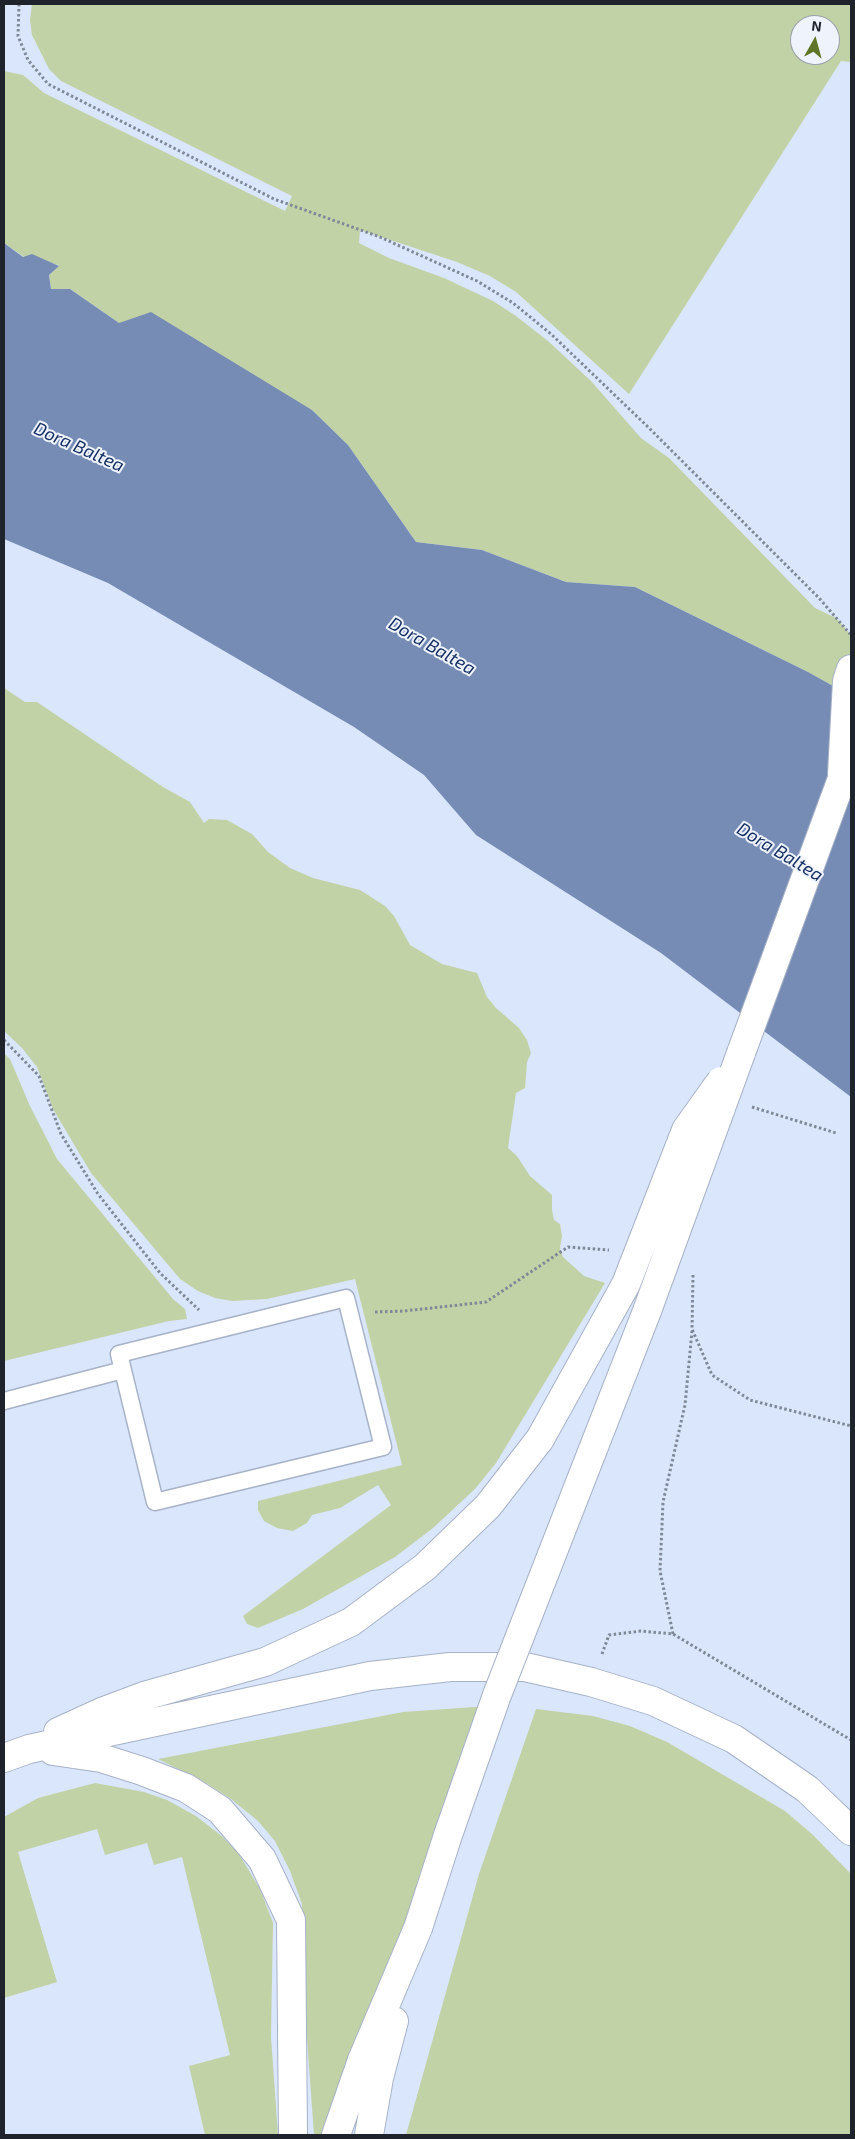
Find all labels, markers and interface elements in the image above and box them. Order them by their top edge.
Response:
north arrow [790,15,840,65]
text: N [811,17,823,35]
water label: Dora Baltea [30,417,128,477]
water label: Dora Baltea [385,612,479,680]
water label: Dora Baltea [733,818,827,886]

